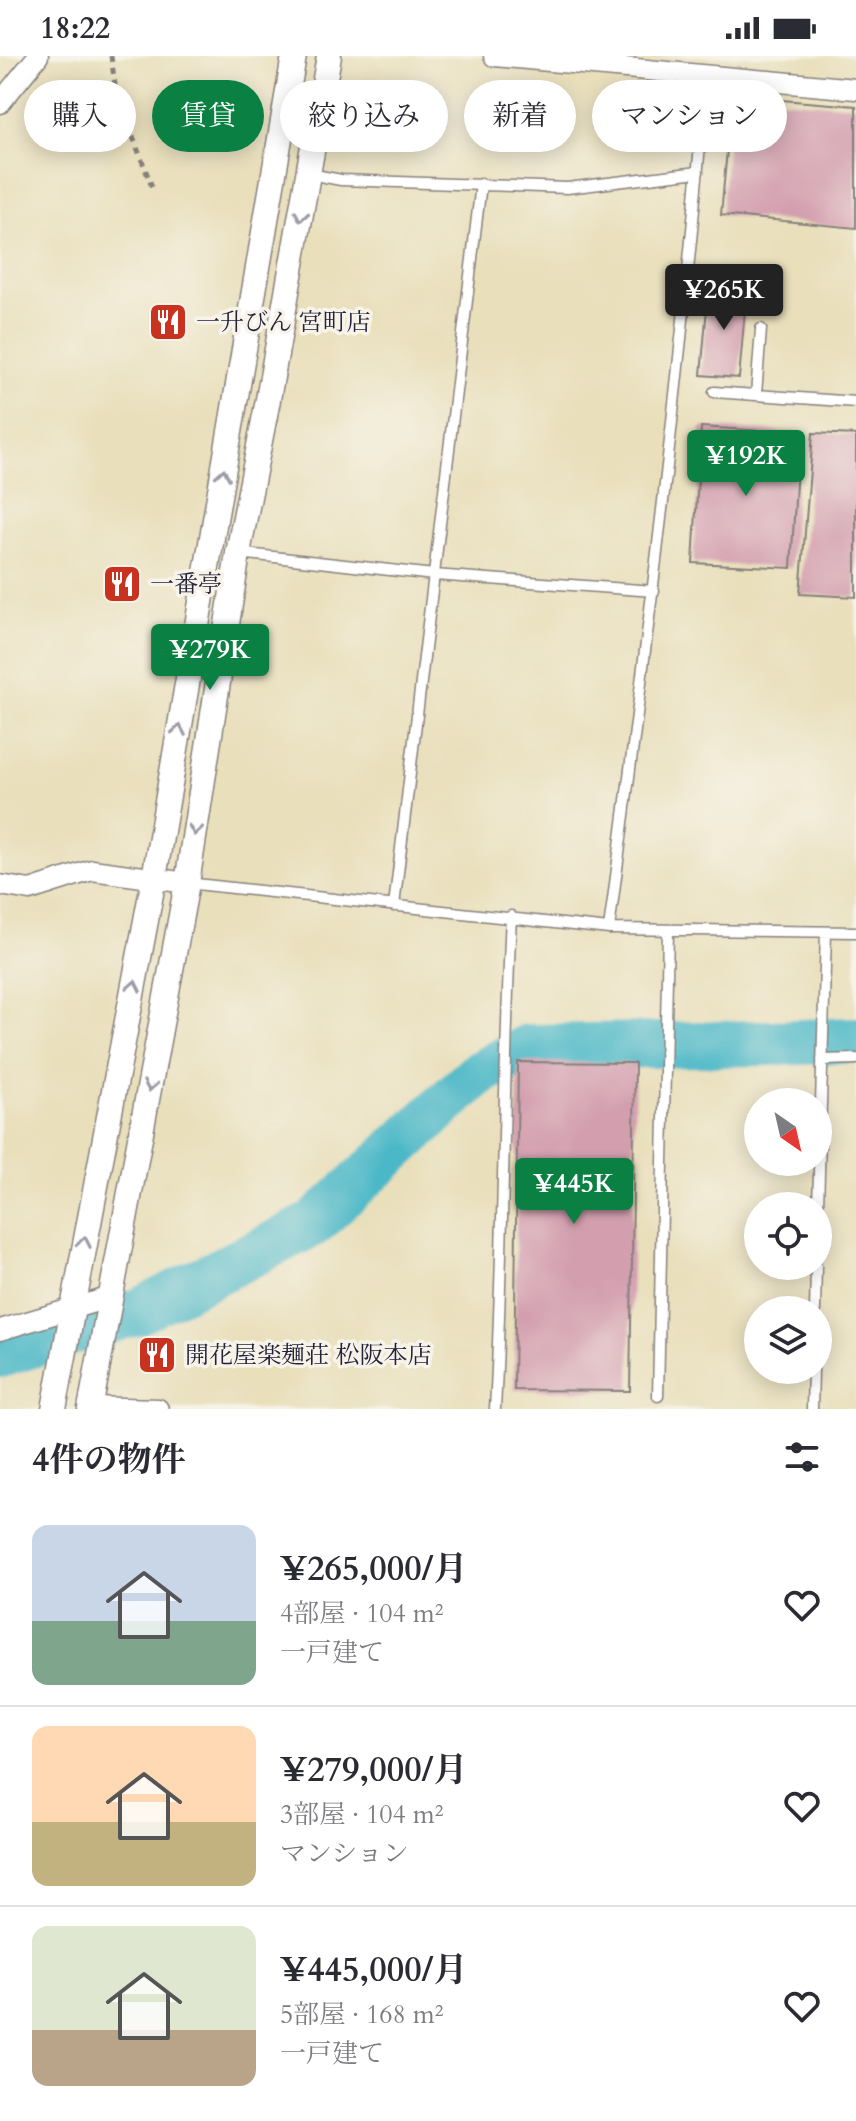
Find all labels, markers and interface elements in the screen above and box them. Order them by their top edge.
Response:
text: 18:22 [40,8,110,49]
chip: 購入 [24,80,136,152]
chip: 賃貸 [152,80,264,152]
chip: 絞り込み [280,80,448,152]
chip: 新着 [464,80,576,152]
chip: マンション [592,80,787,152]
one-way arrow [293,209,310,222]
pin: ¥265K [668,264,780,332]
text: ¥265K [683,272,765,307]
restaurant icon: 一升びん 宮町店 [147,301,189,343]
place label: 一升びん 宮町店 [196,306,370,339]
pin: ¥192K [690,430,802,498]
text: ¥192K [705,438,787,473]
one-way arrow [214,467,231,481]
restaurant icon: 一番亭 [101,563,143,605]
place label: 一番亭 [150,568,222,601]
pin: ¥279K [154,624,266,692]
text: ¥279K [169,632,251,667]
one-way arrow [170,724,187,737]
one-way arrow [187,824,204,837]
one-way arrow [124,980,141,993]
one-way arrow [142,1080,159,1093]
north arrow [744,1088,832,1176]
map controls [744,1088,832,1384]
pin: ¥445K [518,1158,630,1226]
text: ¥445K [533,1166,615,1201]
button: locate [744,1192,832,1280]
one-way arrow [75,1235,92,1248]
button: layers [744,1296,832,1384]
restaurant icon: 開花屋楽麺荘 松阪本店 [136,1334,178,1376]
place label: 開花屋楽麺荘 松阪本店 [185,1339,431,1372]
icon: filters [780,1435,824,1479]
text: 4件の物件 [32,1437,185,1483]
text: ¥265,000/月 [280,1546,468,1592]
icon: home [96,1557,192,1653]
icon: heart [780,1583,824,1627]
text: 4部屋 · 104 m² [280,1596,444,1631]
text: 一戸建て [280,1635,384,1670]
text: ¥279,000/月 [280,1747,468,1793]
icon: home [96,1758,192,1854]
icon: heart [780,1784,824,1828]
text: 3部屋 · 104 m² [280,1797,444,1832]
text: マンション [280,1836,409,1871]
text: ¥445,000/月 [280,1947,468,1993]
icon: home [96,1958,192,2054]
icon: heart [780,1984,824,2028]
text: 5部屋 · 168 m² [280,1997,444,2032]
text: 一戸建て [280,2036,384,2071]

